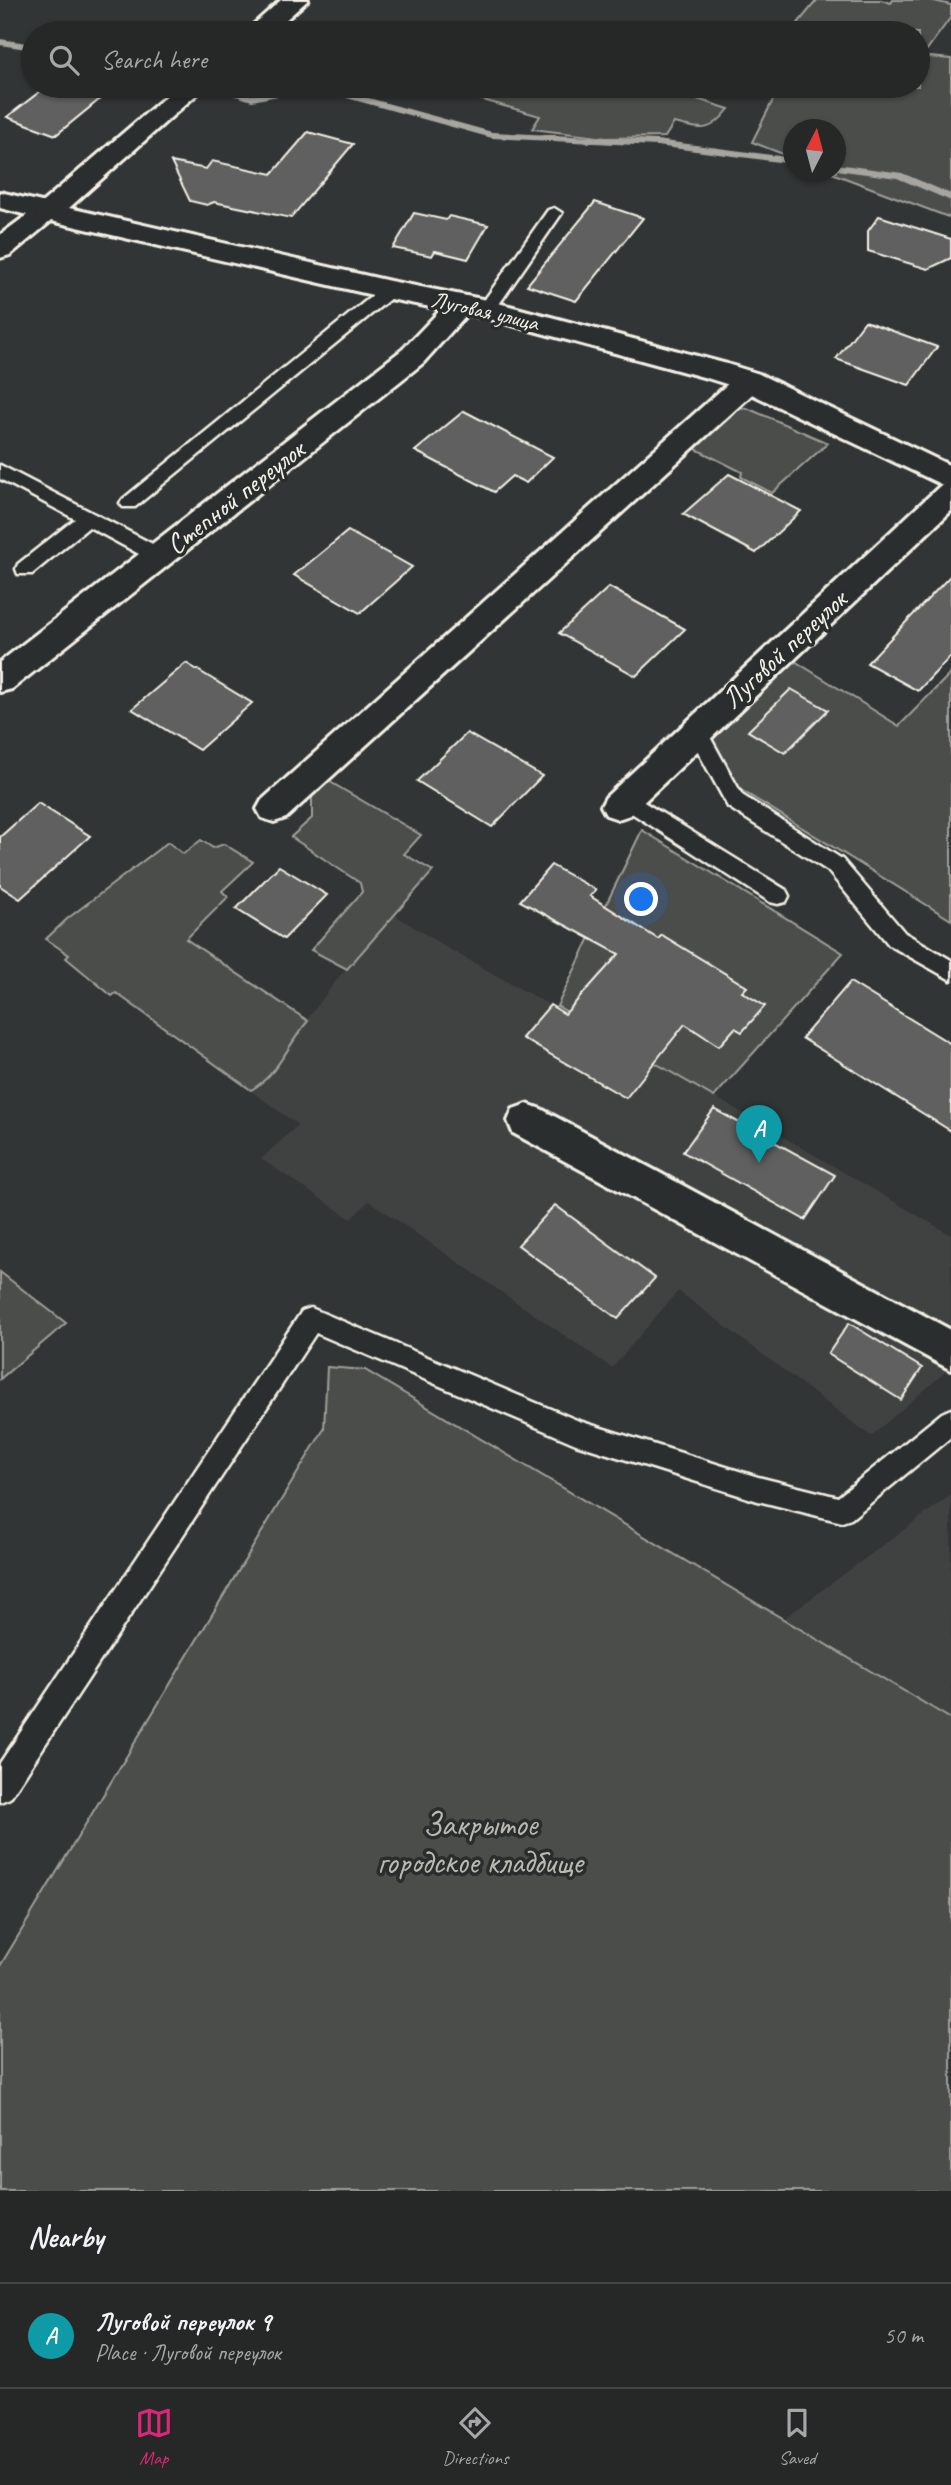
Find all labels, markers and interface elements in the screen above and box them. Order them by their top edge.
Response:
search box [21,21,930,98]
icon: search [45,41,83,79]
text: Search here [101,43,207,76]
north arrow [783,119,846,182]
street label: Луговая улица [428,285,543,338]
street label: Степной переулок [159,430,313,562]
street label: Луговой переулок [714,580,856,716]
your location [624,882,658,916]
pin: A [736,1105,782,1163]
park label: Закрытое городское кладбище [377,1803,585,1883]
text: Nearby [28,2218,104,2256]
text: Луговой переулок 9 [95,2305,271,2338]
text: A [45,2321,57,2350]
text: 50 m [884,2321,923,2350]
text: Place · Луговой переулок [95,2338,281,2367]
tab: Map [135,2404,173,2470]
tab: Directions [442,2404,509,2470]
tab: Saved [778,2404,816,2470]

